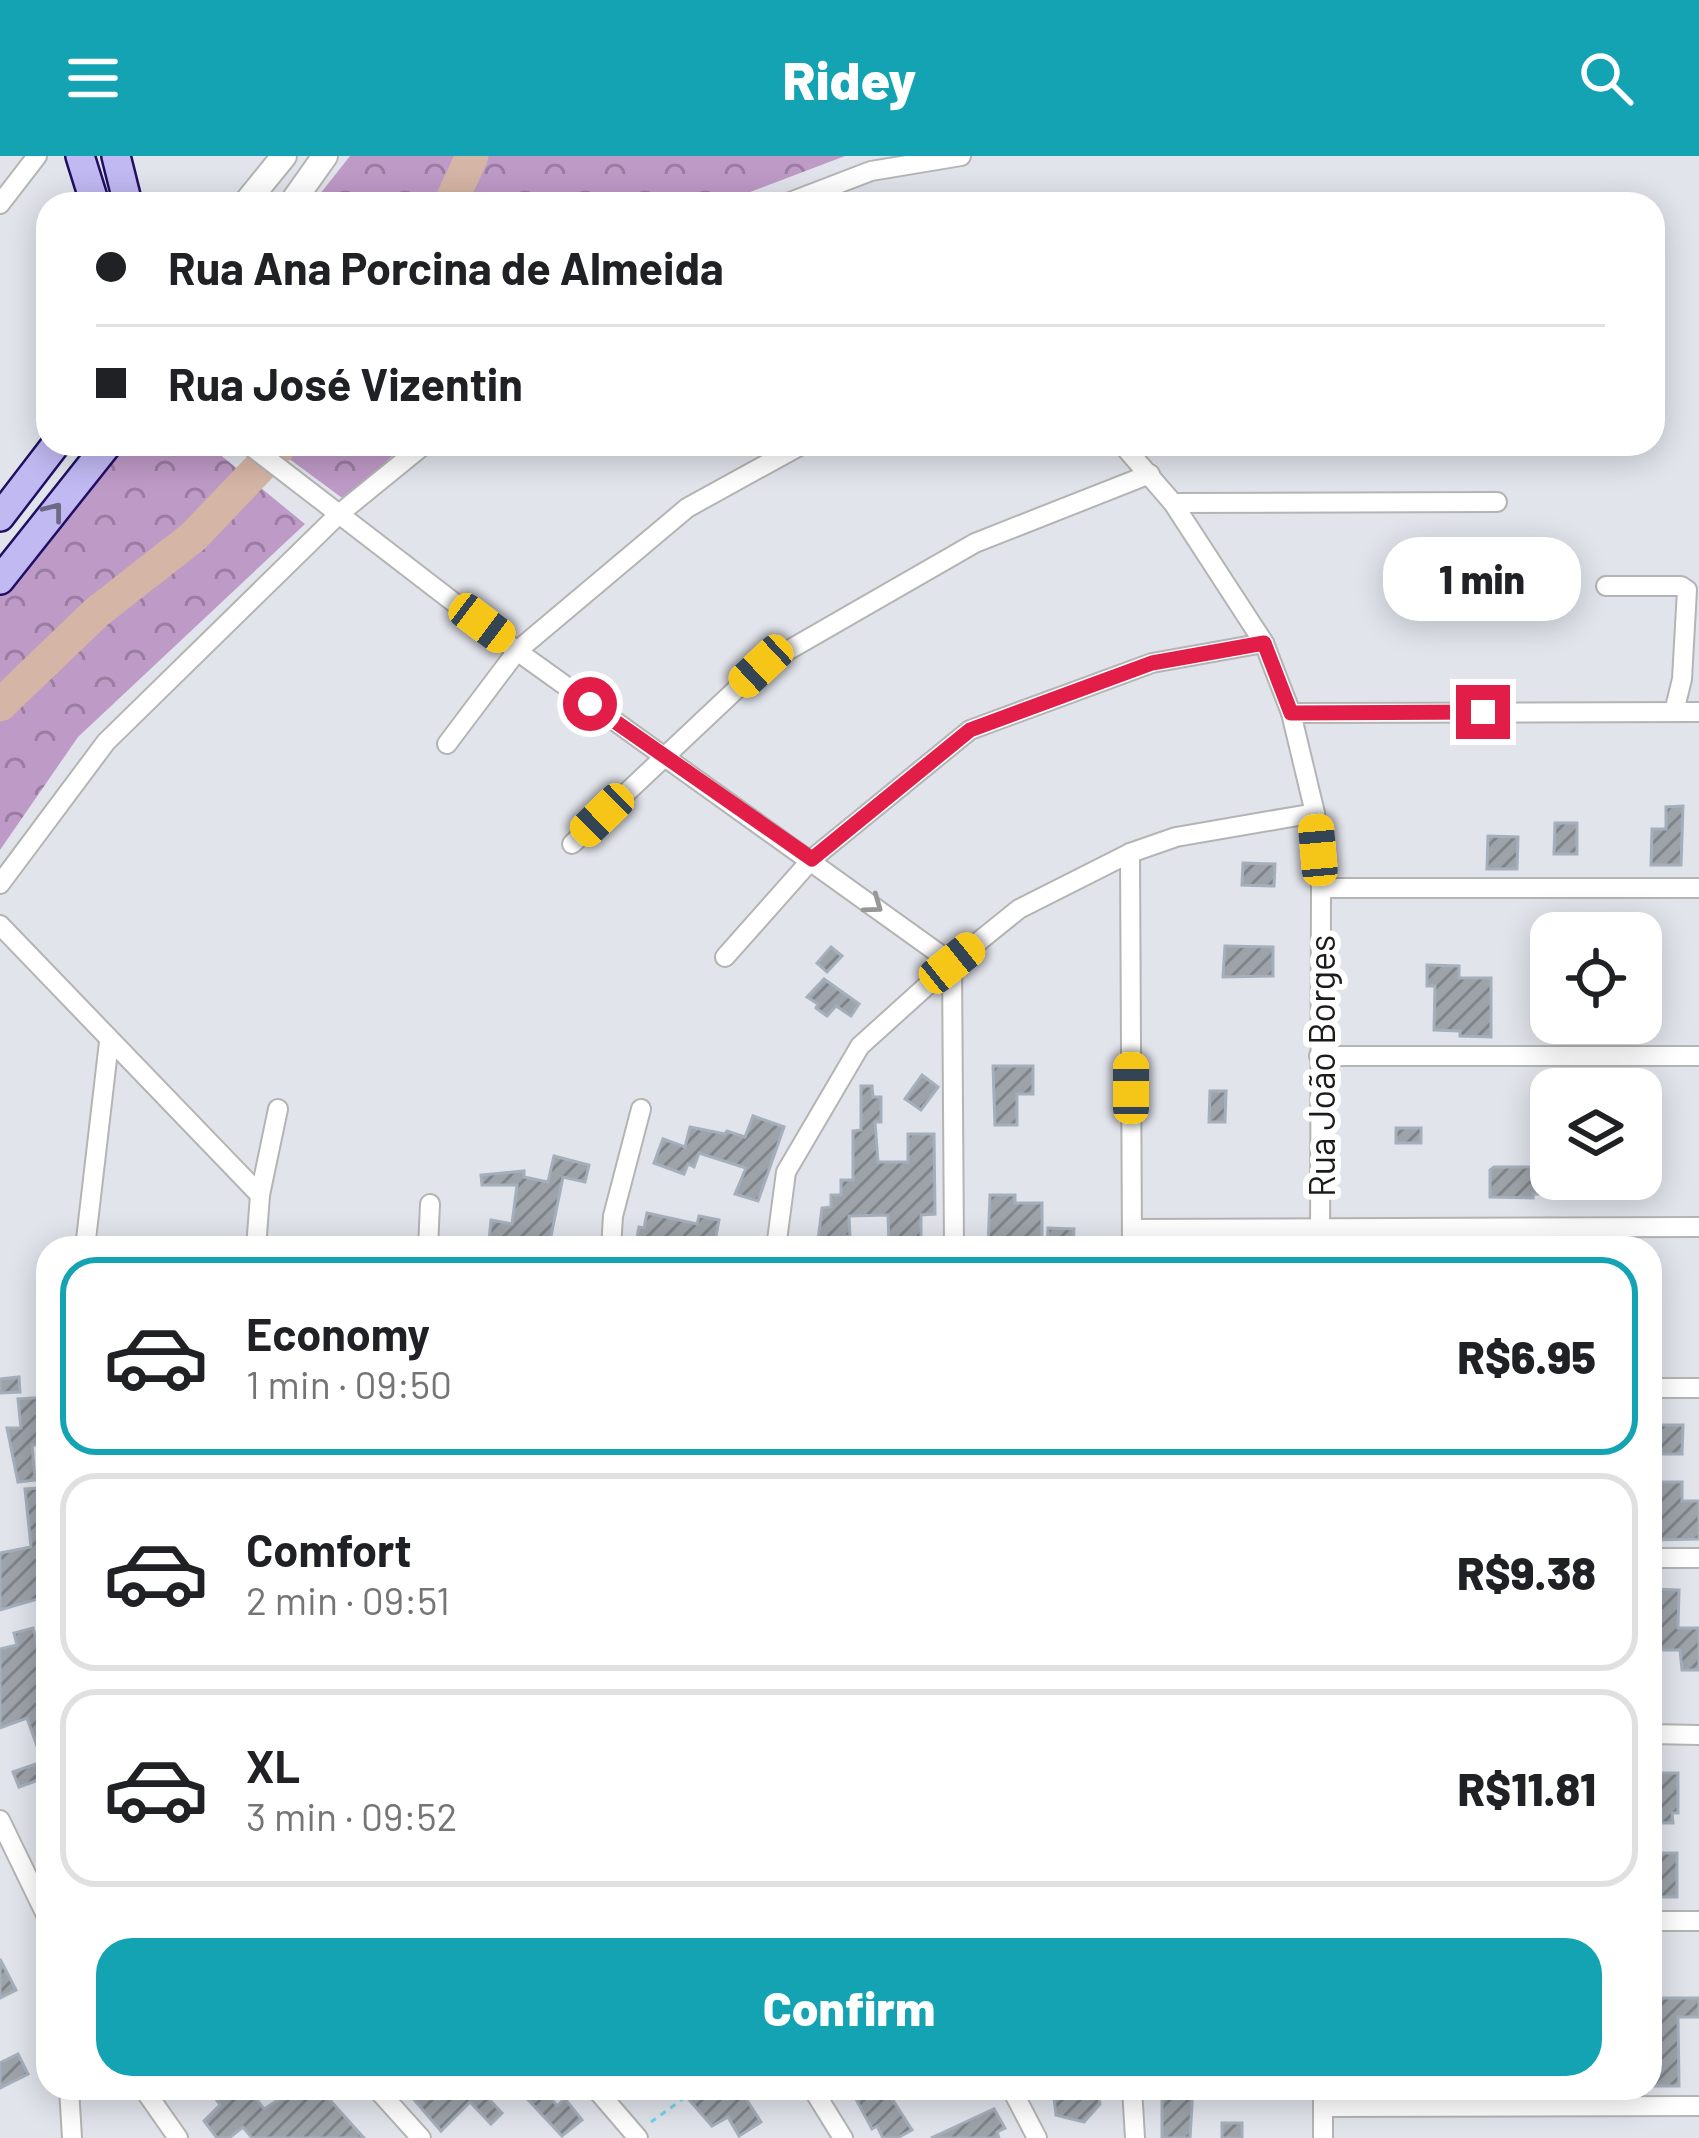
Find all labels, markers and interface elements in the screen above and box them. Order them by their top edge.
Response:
icon: menu [60,45,126,111]
icon: search [1573,45,1639,111]
text: Ridey [783,46,916,111]
text: Rua Ana Porcina de Almeida [168,240,724,294]
text: Rua José Vizentin [168,356,523,410]
one-way arrow [40,503,61,525]
callout: 1 min [1384,538,1582,622]
text: 1 min [1439,555,1525,602]
car [442,587,522,659]
car [722,628,800,704]
route start [563,677,617,731]
route end [1456,685,1510,739]
car [564,777,640,853]
car [1297,813,1339,887]
one-way arrow [861,891,882,913]
map controls [1530,912,1662,1200]
button: locate [1530,912,1662,1044]
car [913,926,991,1000]
street label: Rua João Borges [1299,935,1342,1197]
car [1113,1052,1149,1124]
button: layers [1530,1068,1662,1200]
icon: car [102,1302,210,1410]
text: Economy [246,1306,430,1360]
text: R$6.95 [1457,1329,1596,1383]
text: 1 min · 09:50 [246,1360,452,1407]
icon: car [102,1518,210,1626]
text: Comfort [246,1522,412,1576]
text: R$9.38 [1457,1545,1596,1599]
text: 2 min · 09:51 [246,1576,450,1623]
icon: car [102,1734,210,1842]
text: XL [246,1738,300,1792]
text: R$11.81 [1458,1761,1596,1815]
text: 3 min · 09:52 [246,1792,457,1839]
button: Confirm [96,1938,1602,2076]

